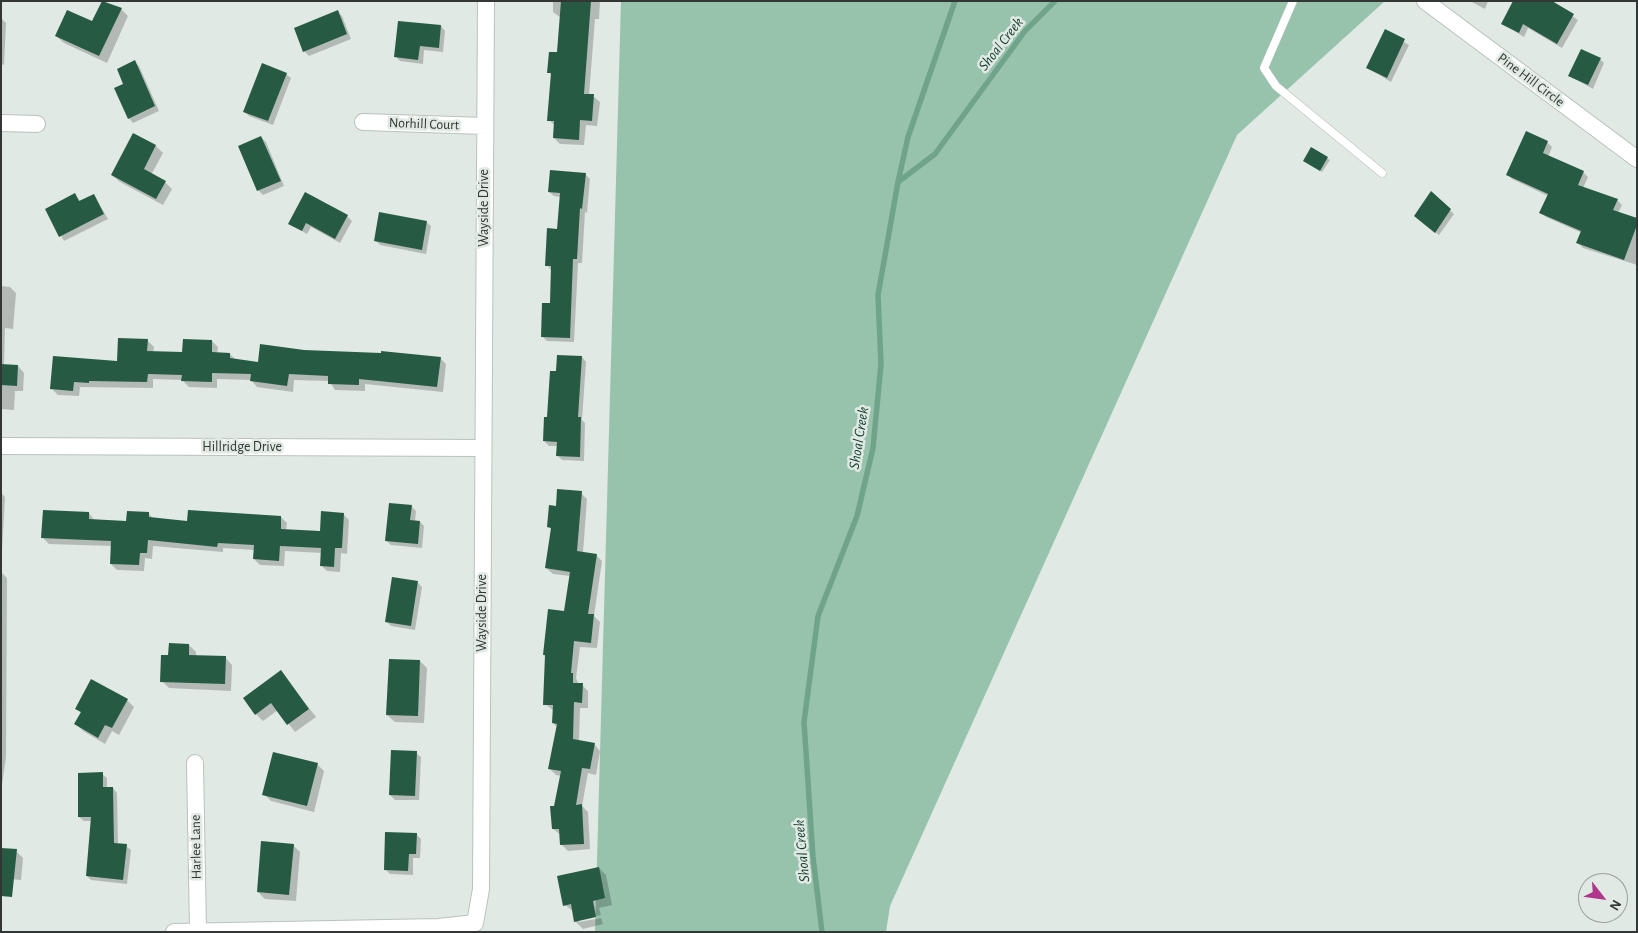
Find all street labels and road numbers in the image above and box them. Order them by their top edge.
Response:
street label: Pine Hill Circle [1494,49,1568,111]
street label: Norhill Court [389,114,459,134]
street label: Wayside Drive [476,169,492,247]
street label: Hillridge Drive [202,439,282,455]
street label: Wayside Drive [474,574,490,652]
street label: Harlee Lane [187,815,205,879]

